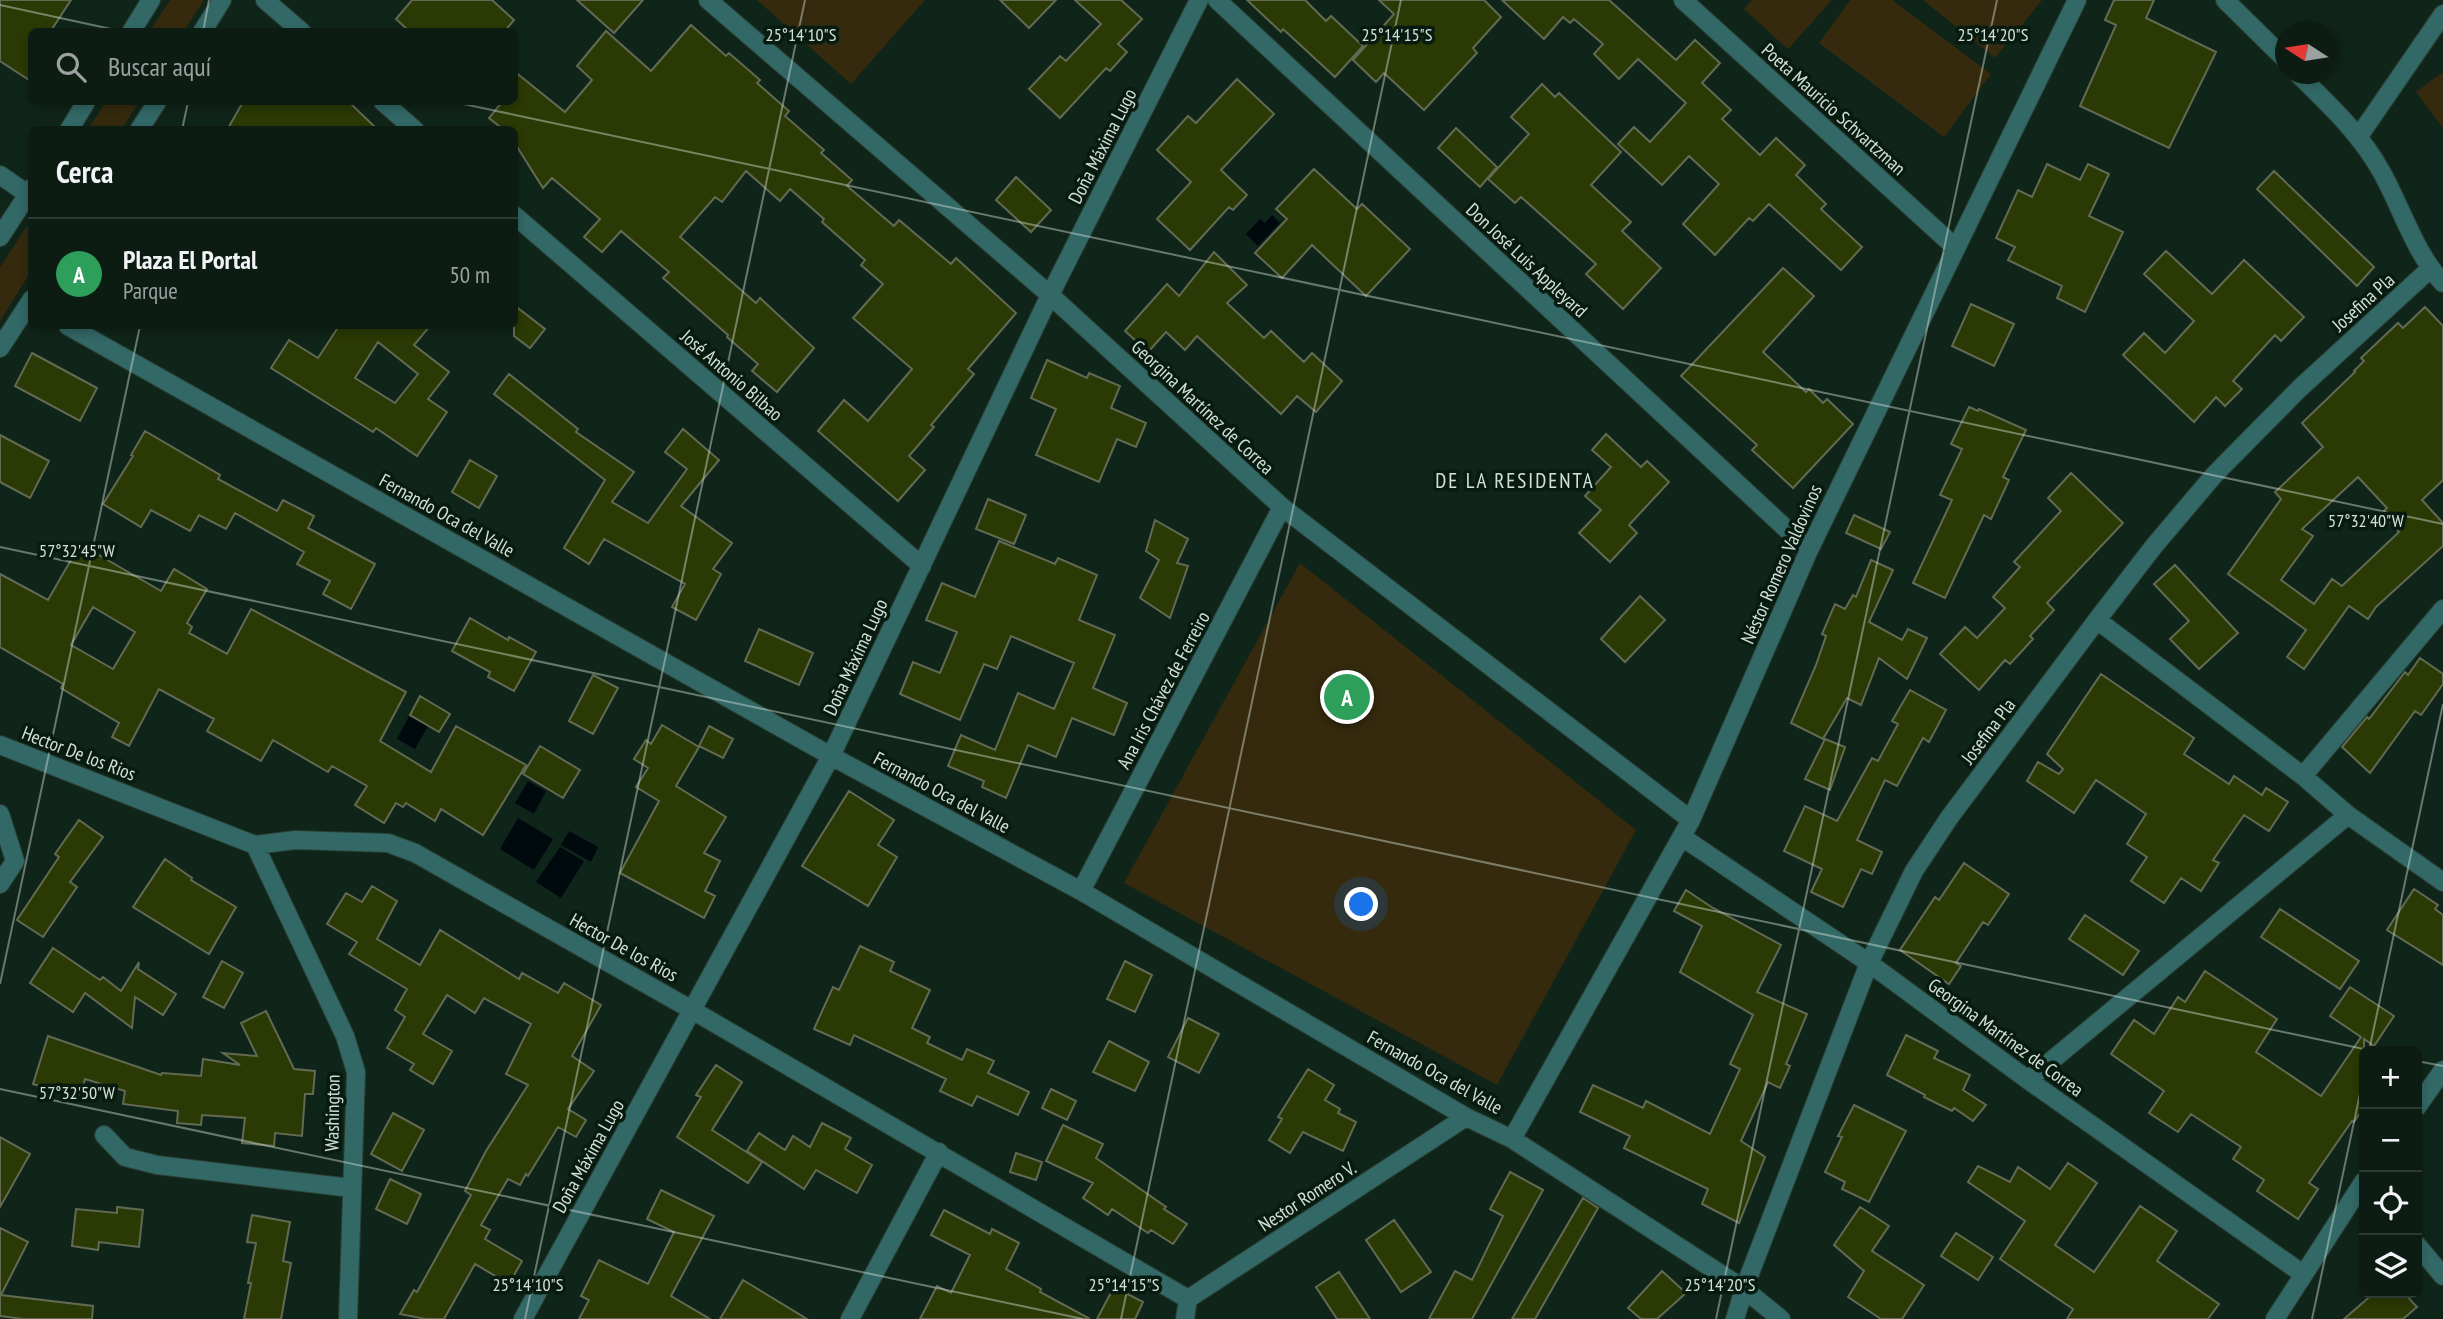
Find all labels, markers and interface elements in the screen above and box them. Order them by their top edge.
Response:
north arrow [2275,21,2338,84]
text: 25°14'10"S [766,23,837,46]
text: 25°14'15"S [1362,23,1433,46]
text: 25°14'20"S [1958,23,2029,46]
search box [28,28,518,105]
street label: Poeta Mauricio Schvartzman [1757,38,1911,180]
icon: search [52,48,90,86]
text: Buscar aquí [108,50,211,83]
street label: Doña Máxima Lugo [1063,84,1141,208]
text: Cerca [56,152,113,191]
street label: Don José Luis Appleyard [1461,198,1593,322]
text: Plaza El Portal [123,243,257,276]
text: A [73,260,85,289]
text: 50 m [449,260,490,289]
street label: Josefina Pla [2326,268,2399,337]
text: Parque [123,276,178,305]
street label: José Antonio Bilbao [675,323,788,426]
street label: Georgina Martínez de Correa [1127,335,1279,479]
district label: DE LA RESIDENTA [1435,467,1595,494]
street label: Fernando Oca del Valle [375,468,519,562]
street label: Néstor Romero Valdovinos [1735,481,1827,647]
text: 57°32'40"W [2328,509,2404,532]
text: 57°32'45"W [39,539,115,562]
street label: Doña Máxima Lugo [817,595,893,719]
street label: Ana Iris Chávez de Ferreiro [1111,607,1215,773]
pin: A [1324,671,1370,723]
street label: Josefina Pla [1955,693,2020,769]
street label: Hector De los Rios [19,720,139,786]
street label: Fernando Oca del Valle [870,746,1014,838]
your location [1344,887,1378,921]
street label: Hector De los Rios [566,907,682,987]
street label: Georgina Martínez de Correa [1924,973,2088,1101]
street label: Fernando Oca del Valle [1363,1025,1507,1119]
map controls [2359,1046,2422,1298]
button: + [2359,1046,2422,1109]
street label: Washington [319,1074,345,1152]
text: 57°32'50"W [39,1081,115,1104]
street label: Doña Máxima Lugo [547,1095,629,1217]
button: − [2359,1109,2422,1172]
street label: Nestor Romero V. [1254,1156,1360,1236]
button: locate [2359,1172,2422,1235]
button: layers [2359,1235,2422,1298]
text: 25°14'10"S [493,1273,564,1296]
text: 25°14'15"S [1089,1273,1160,1296]
text: 25°14'20"S [1685,1273,1756,1296]

